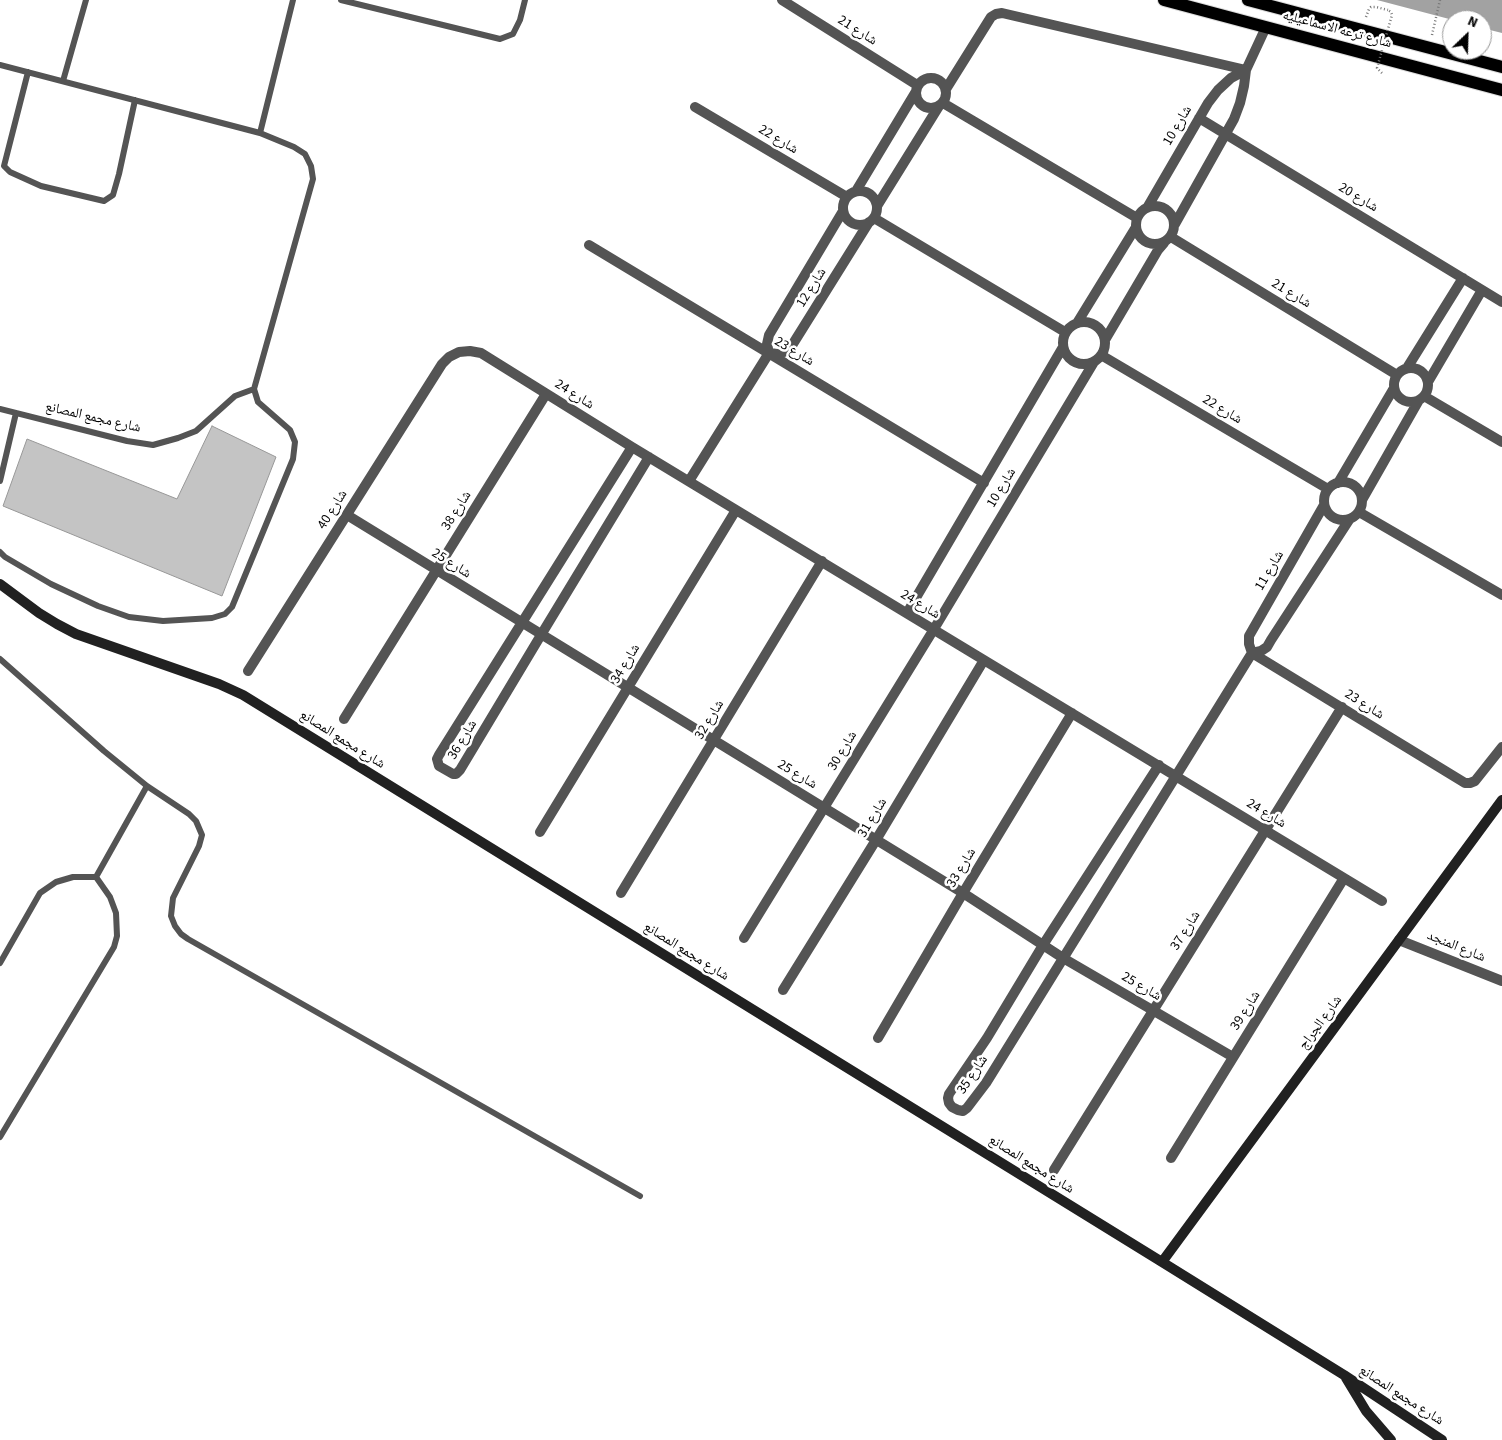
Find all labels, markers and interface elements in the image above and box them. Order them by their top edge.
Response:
street label: شارع ترعه الاسماعيليه [1281,7,1393,53]
north arrow [1442,10,1492,60]
text: N [1464,11,1481,33]
street label: شارع 21 [834,12,880,50]
street label: شارع 10 [1160,103,1196,149]
street label: شارع 22 [755,122,801,158]
street label: شارع 20 [1335,180,1381,216]
street label: شارع 12 [793,265,831,311]
street label: شارع 21 [1268,276,1314,312]
street label: شارع 23 [771,334,817,370]
street label: شارع 24 [551,376,597,414]
street label: شارع 22 [1199,392,1245,428]
street label: شارع مجمع المصانع [44,399,142,437]
street label: شارع 10 [984,465,1020,511]
street label: شارع 40 [314,487,352,533]
street label: شارع 38 [438,488,476,534]
street label: شارع 25 [428,545,474,583]
street label: شارع 11 [1252,548,1288,594]
street label: شارع 24 [897,587,943,623]
street label: شارع 34 [608,641,644,687]
street label: شارع 23 [1341,686,1387,724]
street label: شارع 32 [692,697,728,743]
street label: شارع مجمع المصانع [296,707,388,773]
street label: شارع 36 [445,717,481,763]
street label: شارع 30 [825,728,861,774]
street label: شارع 25 [774,757,820,793]
street label: شارع 31 [855,795,891,841]
street label: شارع 24 [1243,796,1289,832]
street label: شارع 33 [944,845,980,891]
street label: شارع 37 [1167,908,1205,954]
street label: شارع مجمع المصانع [640,919,732,985]
street label: شارع المنجد [1424,928,1488,966]
street label: شارع 25 [1118,969,1164,1005]
street label: شارع 39 [1227,988,1265,1034]
street label: شارع الجراج [1296,993,1346,1053]
street label: شارع 35 [954,1052,992,1098]
street label: شارع مجمع المصانع [985,1132,1077,1198]
street label: شارع مجمع المصانع [1356,1362,1446,1430]

